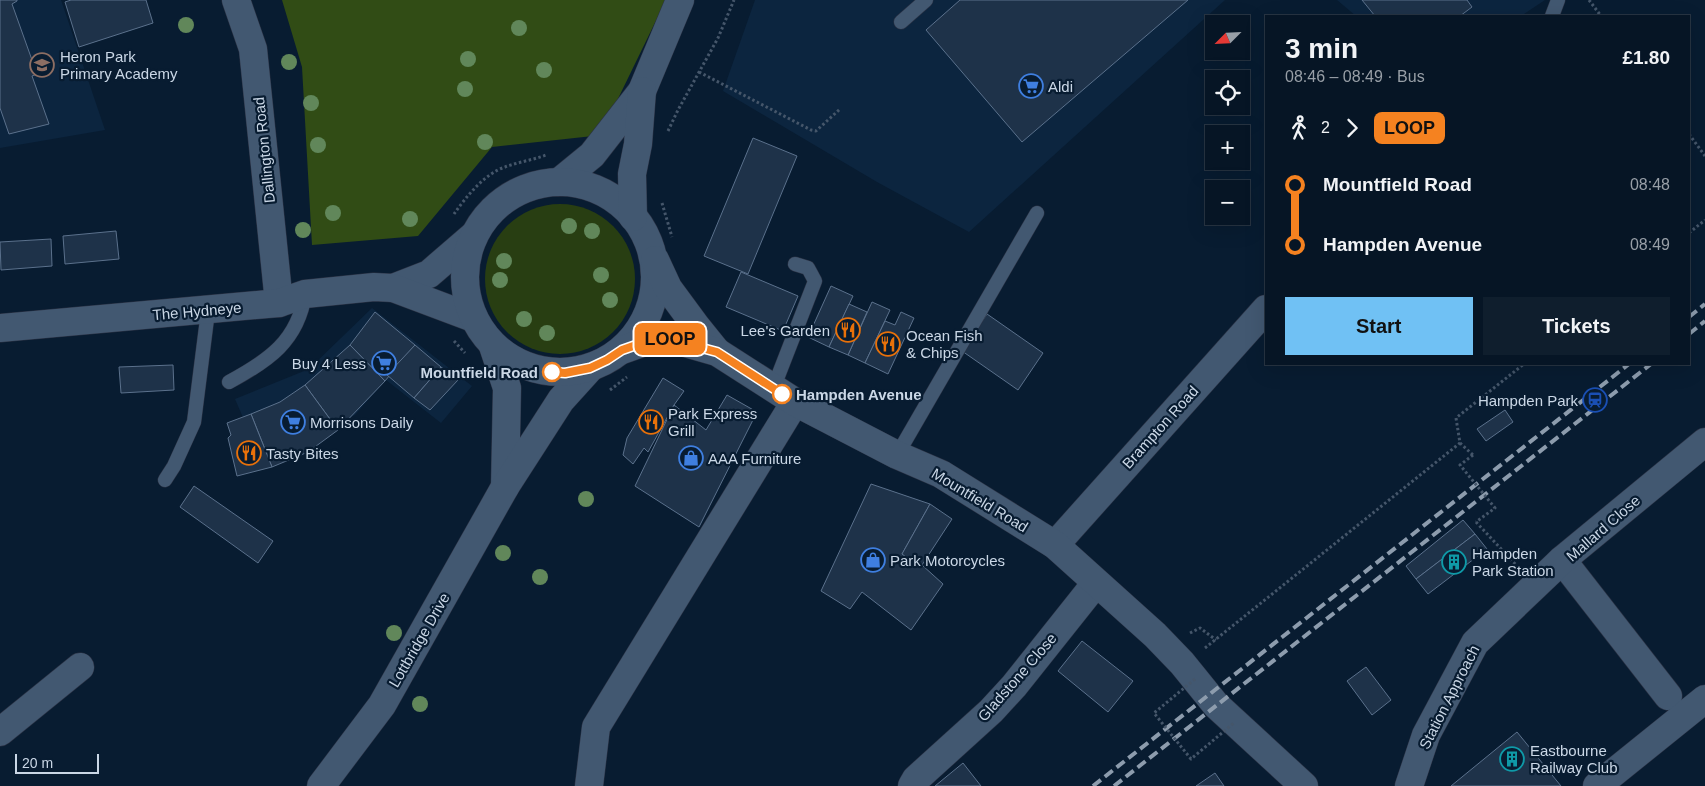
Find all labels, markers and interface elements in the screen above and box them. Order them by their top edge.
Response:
north arrow [1205,15,1250,60]
map controls [1205,15,1250,225]
text: 3 min [1285,33,1358,64]
text: £1.80 [1622,47,1670,68]
place label: Heron Park Primary Academy [60,48,178,82]
school or university icon: Heron Park Primary Academy [29,52,55,78]
text: 08:46 – 08:49 · Bus [1285,68,1425,85]
button: locate [1205,70,1250,115]
supermarket icon: Aldi [1018,73,1044,99]
place label: Aldi [1048,78,1073,95]
street label: Dallington Road [250,96,278,204]
icon: walk [1285,114,1313,142]
icon: forward [1338,114,1366,142]
text: LOOP [1384,118,1435,138]
text: 2 [1321,119,1330,136]
button: + [1205,125,1250,170]
text: Mountfield Road [1323,174,1472,195]
text: 08:48 [1630,176,1670,193]
button: − [1205,180,1250,225]
text: Hampden Avenue [1323,234,1482,255]
text: 08:49 [1630,236,1670,253]
button: Start [1285,297,1473,355]
button: Tickets [1483,297,1670,355]
street label: The Hydneye [152,299,242,323]
restaurant icon: Lee's Garden [835,317,861,343]
place label: Lee's Garden [740,322,830,339]
line badge: LOOP [635,323,705,355]
place label: Ocean Fish & Chips [906,327,983,361]
text: LOOP [644,329,696,349]
restaurant icon: Ocean Fish & Chips [875,331,901,357]
supermarket icon: Buy 4 Less [371,350,397,376]
place label: Buy 4 Less [292,355,366,372]
marker: Mountfield Road [542,362,562,382]
place label: Mountfield Road [421,364,538,381]
street label: Brampton Road [1119,382,1201,472]
marker: Hampden Avenue [772,384,792,404]
place label: Hampden Avenue [796,386,922,403]
station icon: Hampden Park [1582,387,1608,413]
place label: Hampden Park [1478,392,1578,409]
place label: Park Express Grill [668,405,757,439]
supermarket icon: Morrisons Daily [280,409,306,435]
restaurant icon: Park Express Grill [638,409,664,435]
place label: Morrisons Daily [310,414,414,431]
restaurant icon: Tasty Bites [236,440,262,466]
place label: Tasty Bites [266,445,339,462]
shop icon: AAA Furniture [678,445,704,471]
place label: AAA Furniture [708,450,801,467]
street label: Mountfield Road [929,465,1031,535]
street label: Mallard Close [1563,492,1643,564]
place label: Hampden Park Station [1472,545,1554,579]
shop icon: Park Motorcycles [860,547,886,573]
building icon: Hampden Park Station [1441,549,1467,575]
place label: Park Motorcycles [890,552,1005,569]
street label: Lottbridge Drive [385,590,453,690]
street label: Gladstone Close [974,630,1060,724]
street label: Station Approach [1415,642,1483,752]
place label: Eastbourne Railway Club [1530,742,1618,776]
building icon: Eastbourne Railway Club [1499,746,1525,772]
scale bar [15,751,99,774]
text: 20 m [22,755,53,771]

